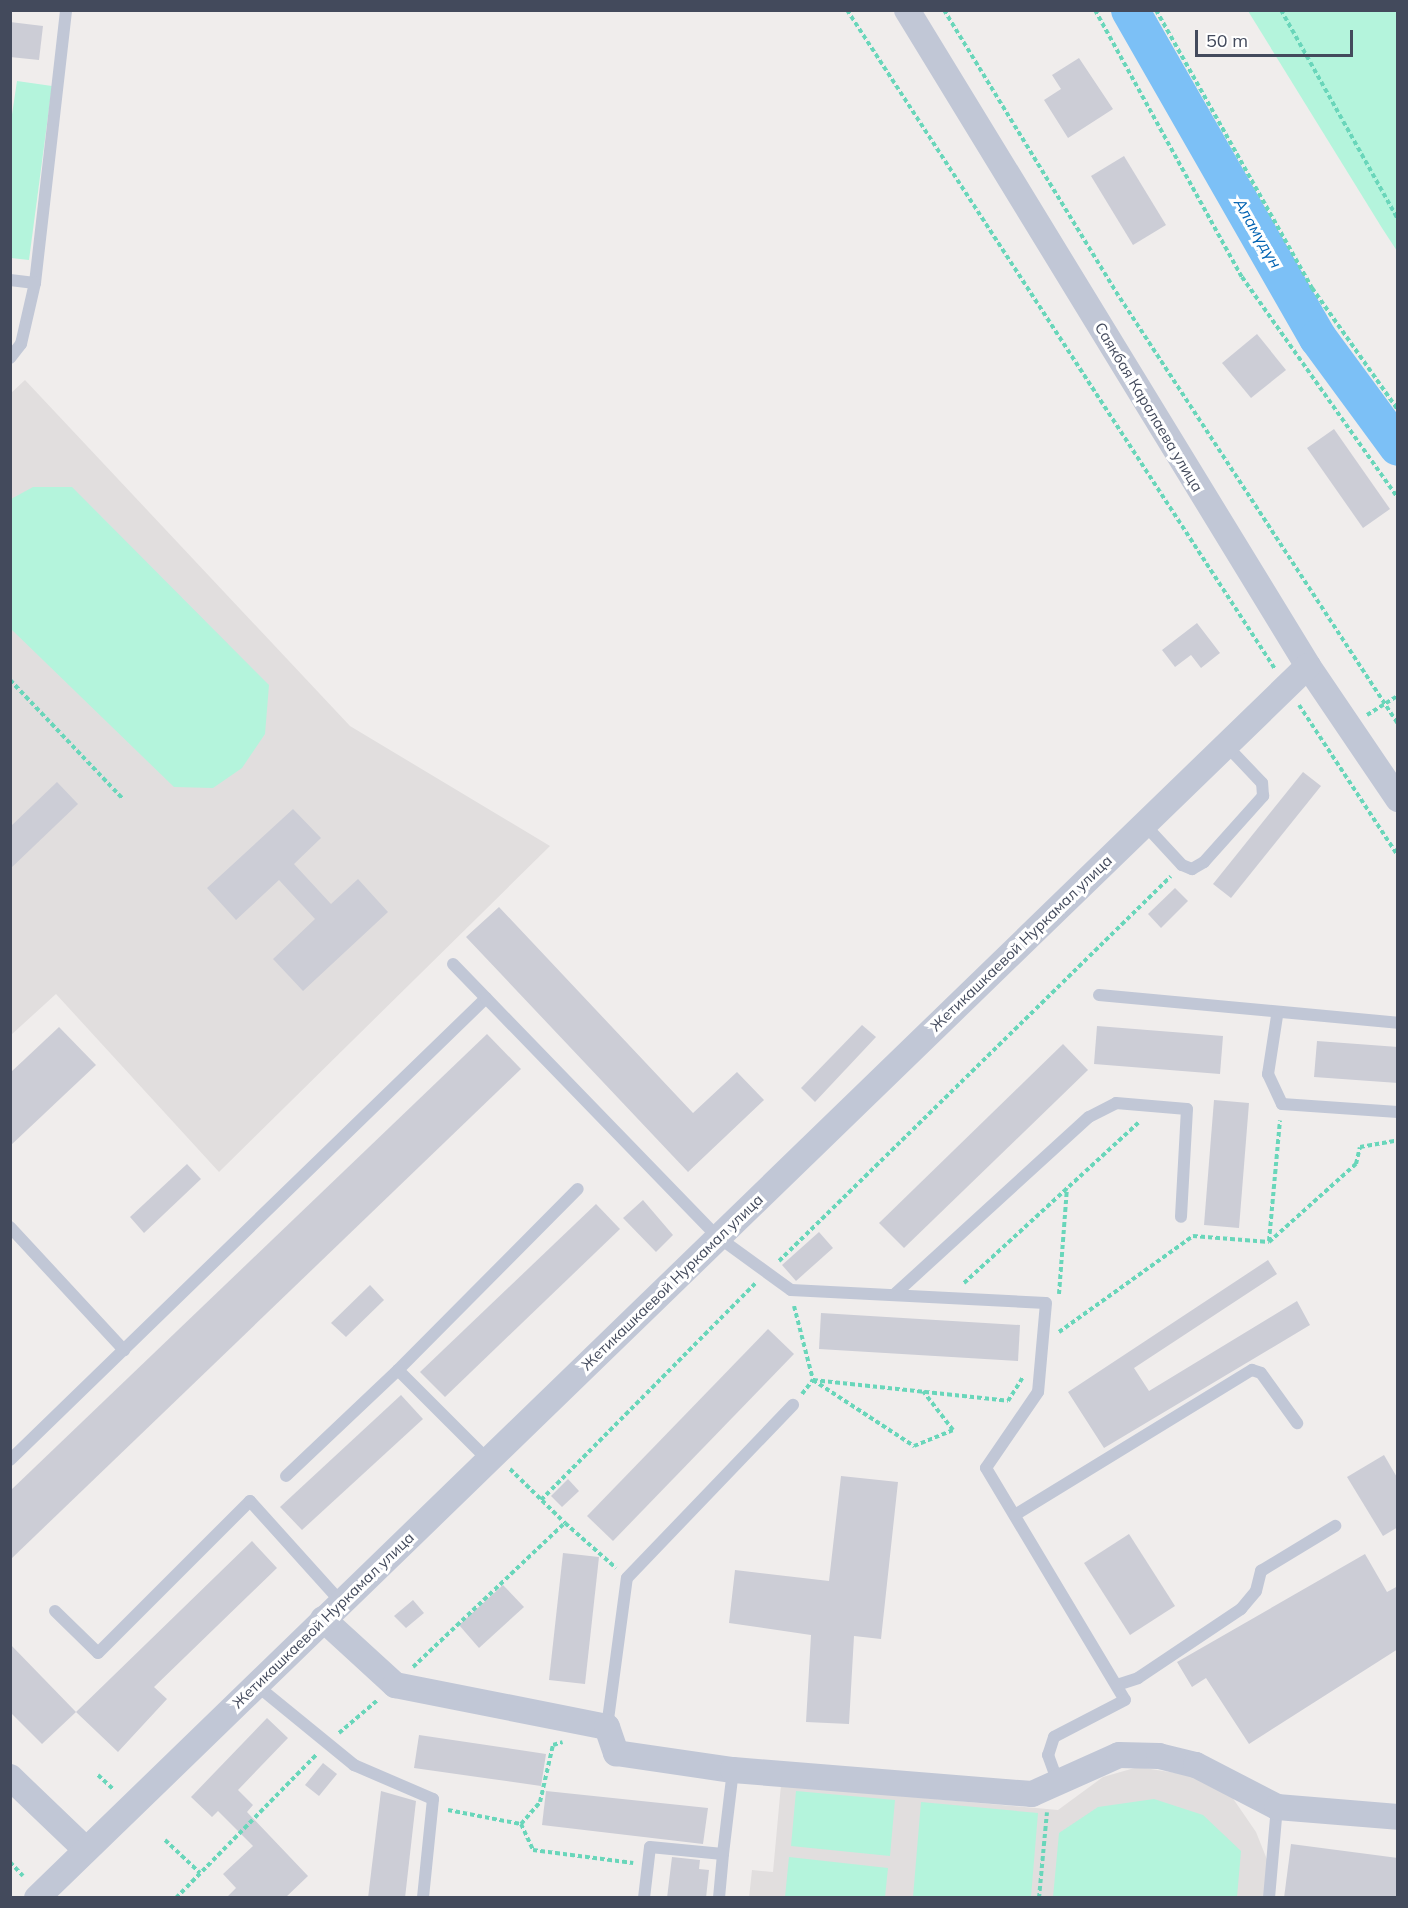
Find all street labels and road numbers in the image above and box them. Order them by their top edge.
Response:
street label: Саякбая Каралаева улица [1091,319,1207,495]
street label: Жетикашкаевой Нуркамал улица [926,851,1116,1035]
street label: Жетикашкаевой Нуркамал улица [577,1190,767,1374]
street label: Жетикашкаевой Нуркамал улица [228,1528,418,1712]

